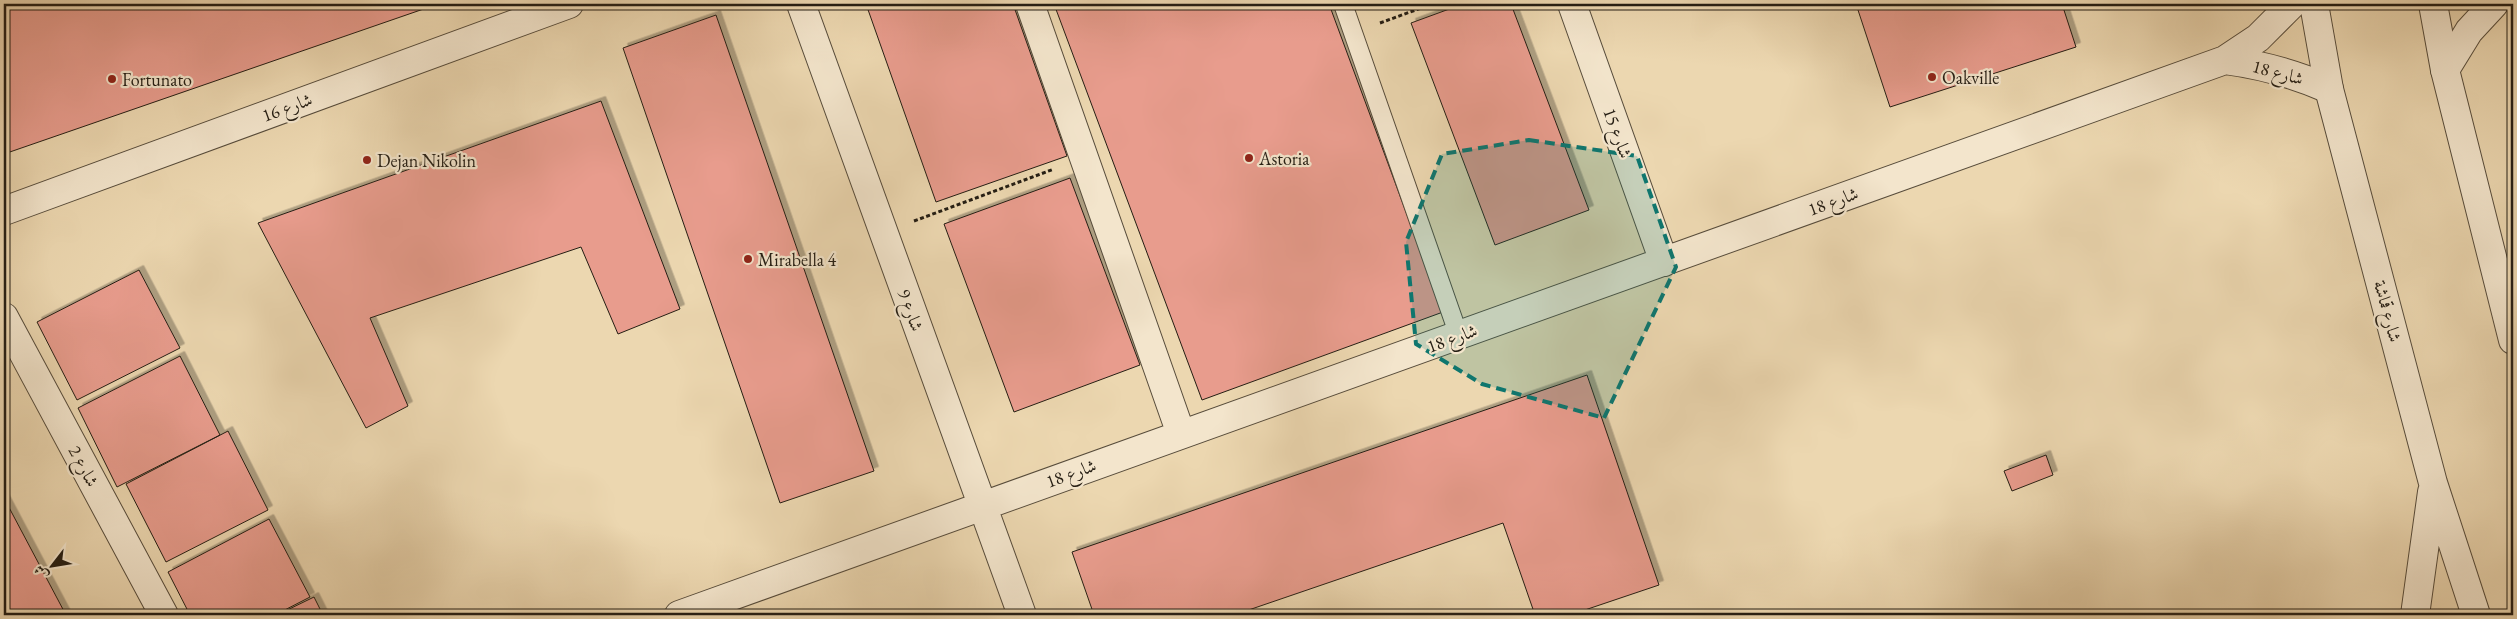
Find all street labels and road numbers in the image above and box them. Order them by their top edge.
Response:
street label: شارع 18 [2249,54,2306,94]
street label: شارع 16 [259,87,317,130]
street label: شارع 15 [1595,105,1638,163]
street label: شارع 18 [1805,181,1863,224]
street label: شارع قماشة [2365,278,2407,345]
street label: شارع 9 [889,286,929,336]
street label: شارع 18 [1424,318,1482,361]
street label: شارع 2 [60,441,104,492]
street label: شارع 18 [1043,453,1101,496]

